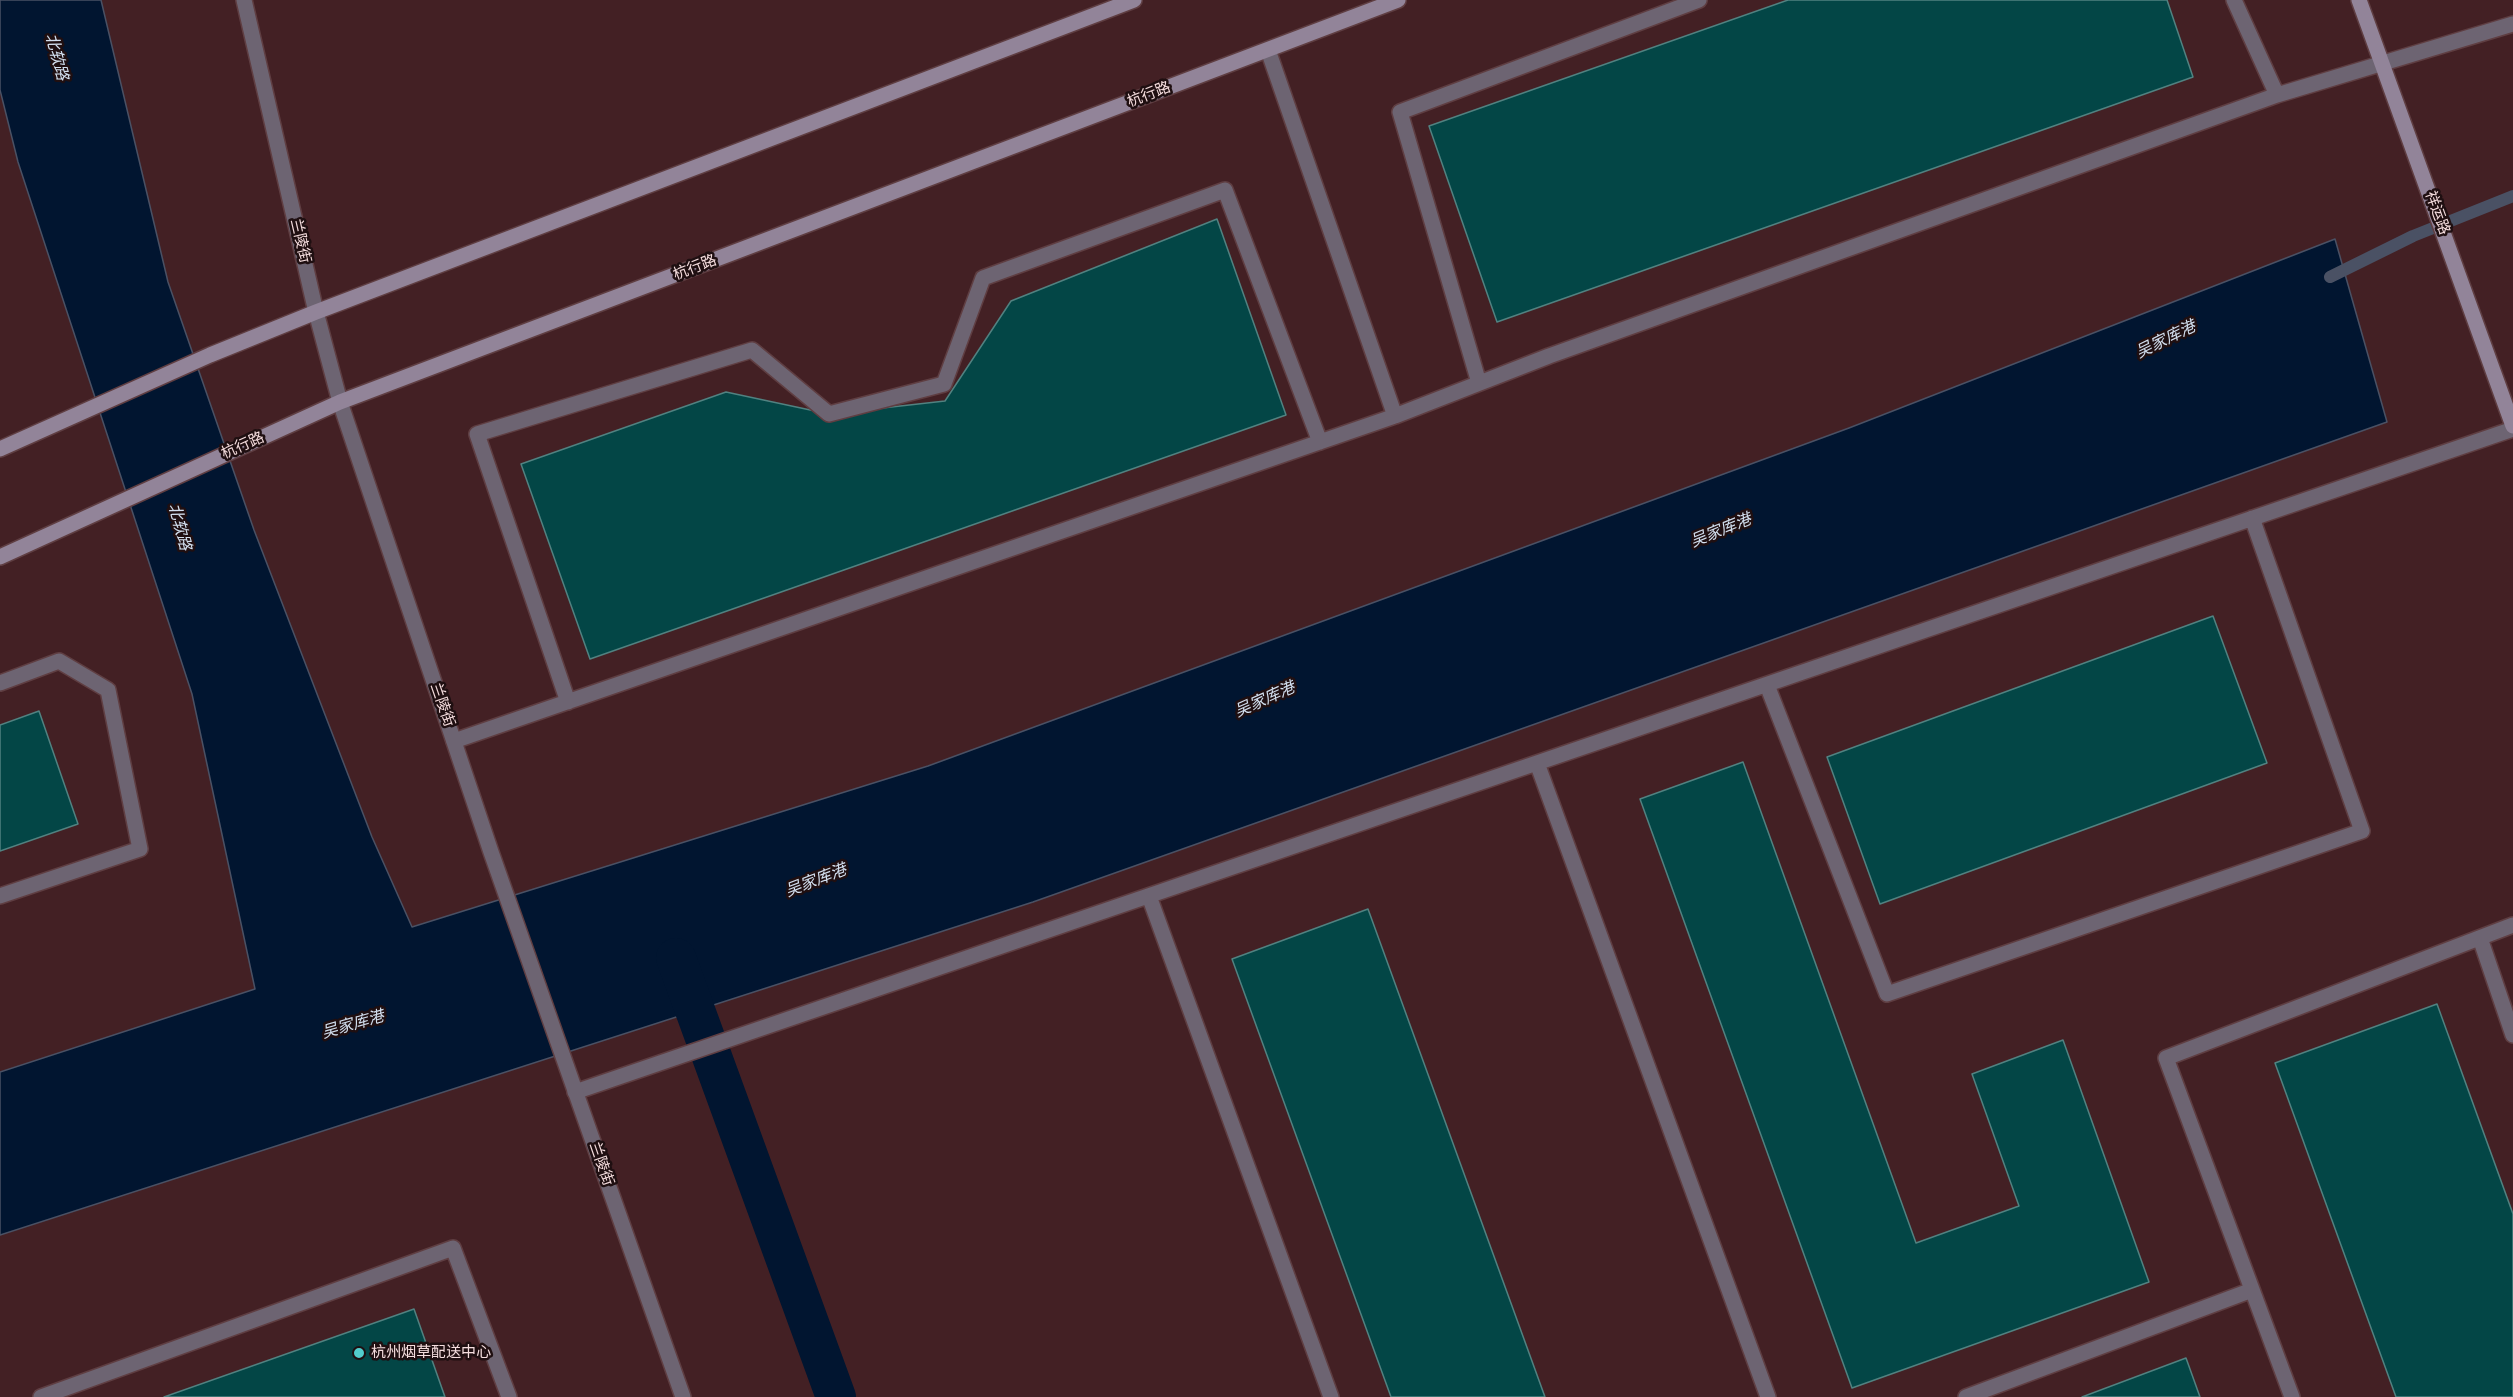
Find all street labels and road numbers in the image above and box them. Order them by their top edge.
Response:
street label: 杭行路 [1125,79,1173,111]
street label: 祥运路 [2421,189,2453,237]
street label: 兰陵街 [286,217,314,265]
street label: 杭行路 [671,252,719,284]
street label: 杭行路 [219,429,267,463]
street label: 兰陵街 [426,681,458,729]
street label: 兰陵街 [585,1140,617,1188]

